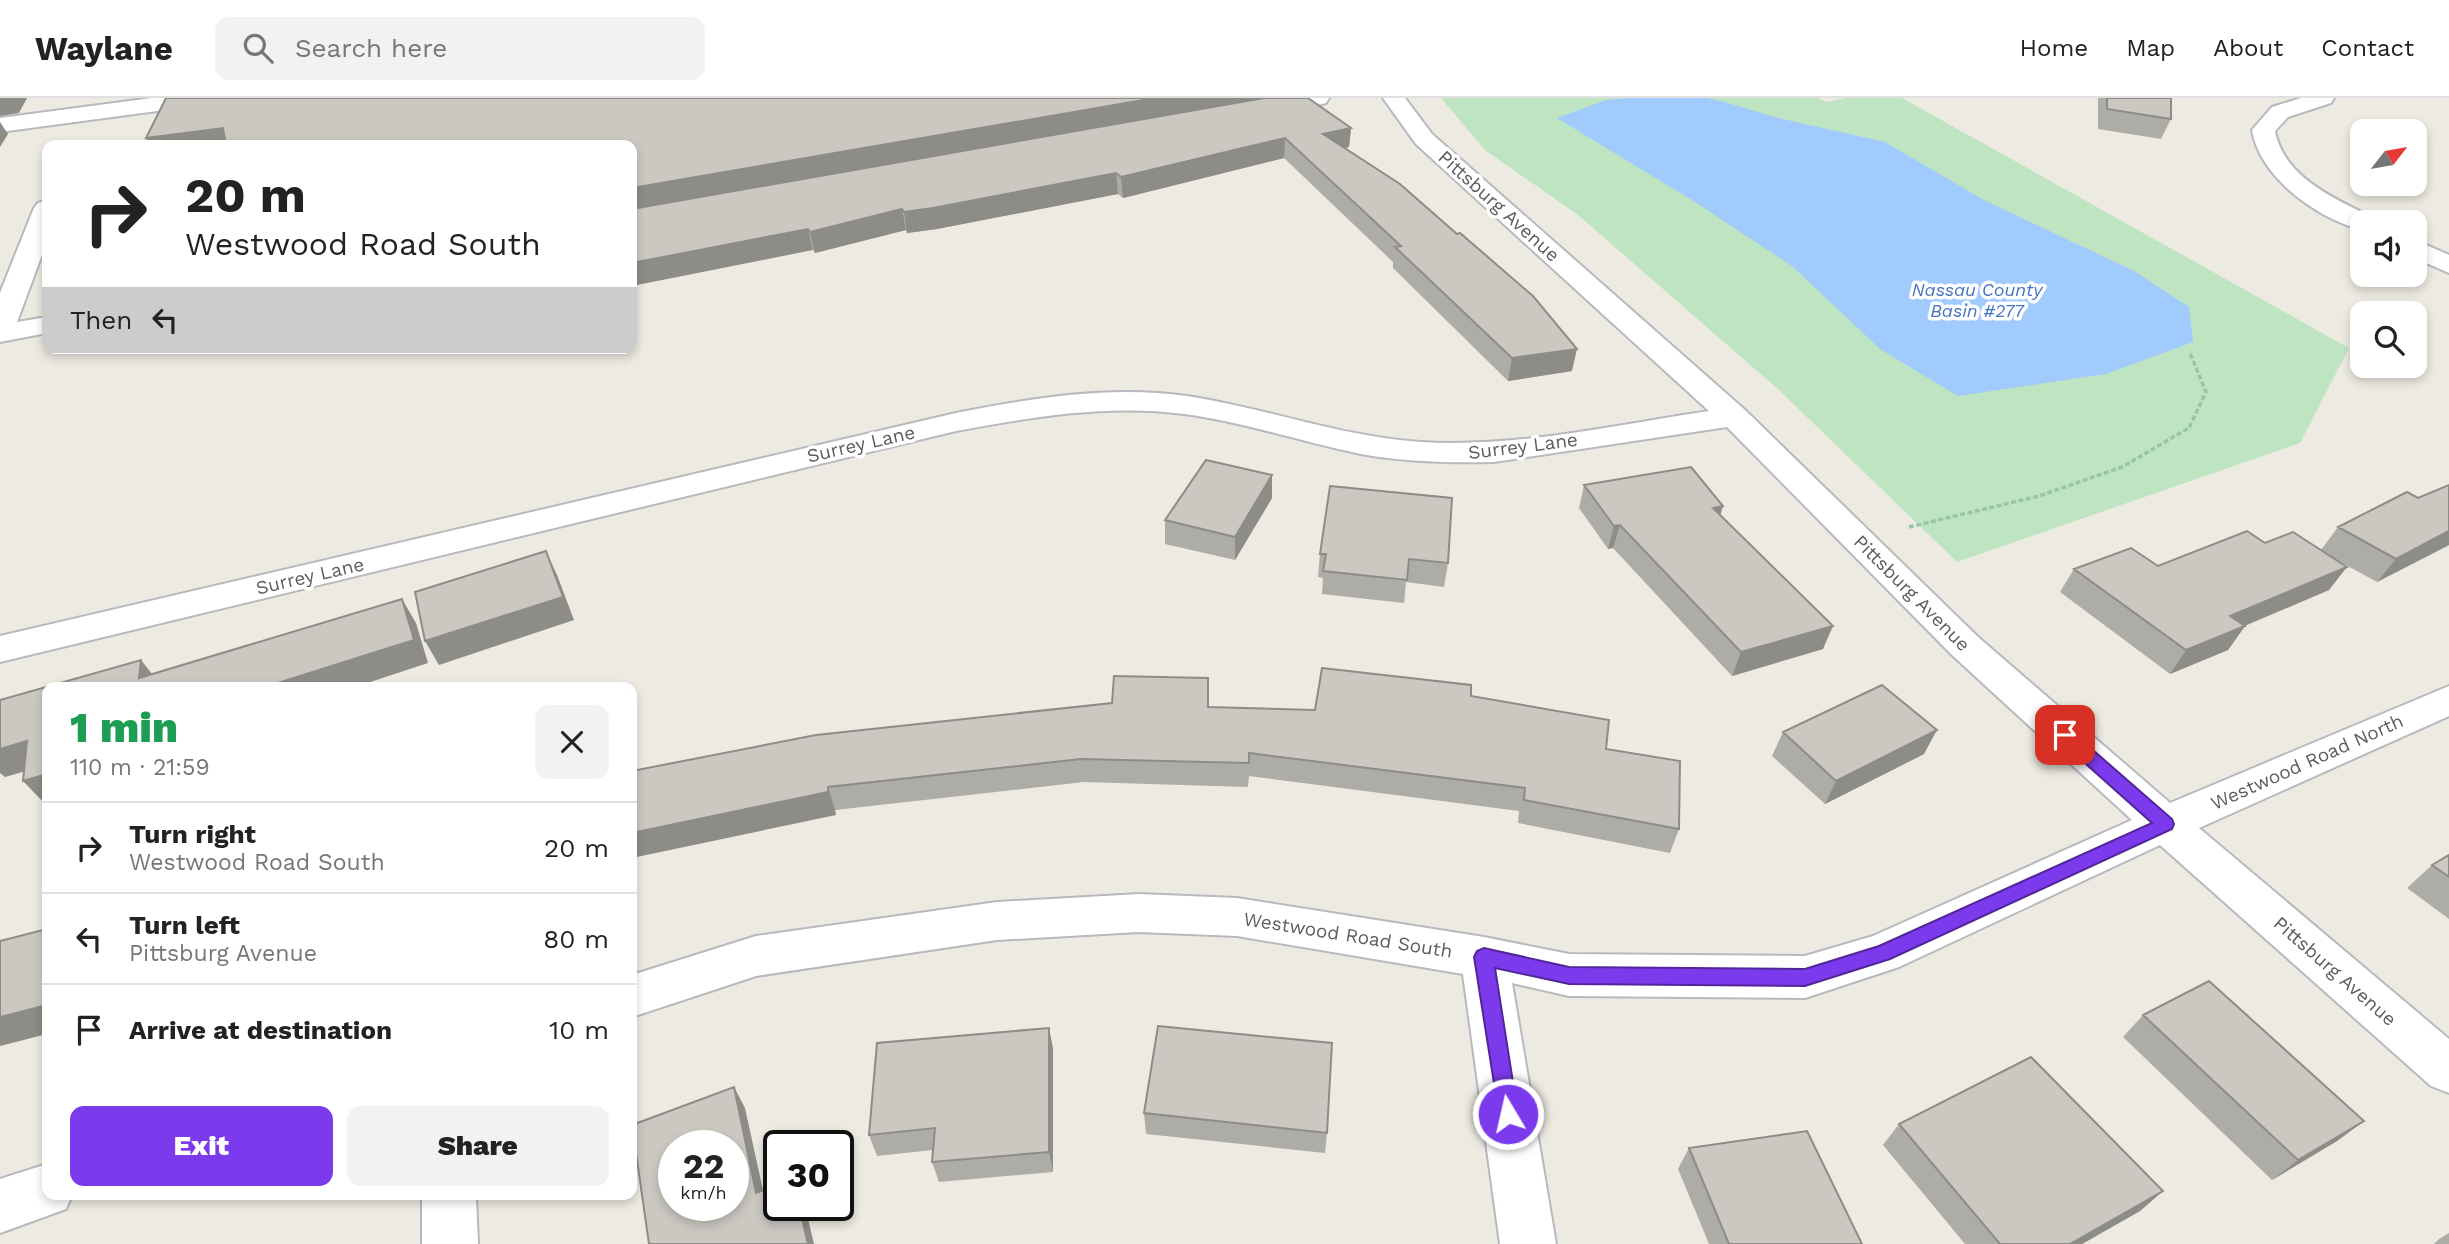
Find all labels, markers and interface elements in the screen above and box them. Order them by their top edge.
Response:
search box [215,17,705,80]
text: Waylane [35,29,173,68]
icon: search [239,29,277,67]
text: Search here [295,33,447,63]
text: Home [2020,34,2088,62]
text: Map [2126,34,2175,62]
text: About [2213,34,2283,62]
text: Contact [2321,34,2414,62]
north arrow [2350,119,2427,196]
map controls [2350,119,2427,378]
street label: Pittsburg Avenue [1434,145,1564,267]
text: 20 m [185,166,306,224]
icon: right [70,168,161,259]
button: sound [2350,210,2427,287]
text: Westwood Road South [185,225,541,263]
water label: Nassau County Basin #277 [1912,279,2044,321]
icon: left [146,301,184,339]
button: search [2350,301,2427,378]
text: Then [70,305,132,335]
street label: Surrey Lane [805,420,917,468]
street label: Surrey Lane [1467,428,1579,464]
street label: Pittsburg Avenue [1849,530,1975,656]
street label: Surrey Lane [254,552,366,600]
text: 1 min [70,703,178,752]
button: close [535,705,609,779]
pin [2035,705,2095,765]
street label: Westwood Road North [2207,709,2407,815]
icon: arrive [2046,716,2084,754]
text: 110 m · 21:59 [70,754,210,781]
text: Turn right [129,819,256,849]
icon: right [70,829,108,867]
text: 20 m [544,833,609,863]
text: Westwood Road South [129,849,385,876]
street label: Westwood Road South [1242,907,1454,963]
text: Turn left [129,910,240,940]
street label: Pittsburg Avenue [2269,911,2401,1031]
icon: left [70,920,108,958]
text: 80 m [543,924,609,954]
text: Pittsburg Avenue [129,940,317,967]
icon: arrive [70,1011,108,1049]
text: Arrive at destination [129,1015,392,1045]
text: 10 m [549,1015,609,1045]
position arrow [1471,1077,1545,1151]
button: Exit [70,1106,333,1186]
button: Share [347,1106,609,1186]
speed limit sign: 30 [763,1130,854,1221]
text: 22 [683,1145,724,1187]
text: km/h [680,1182,727,1203]

